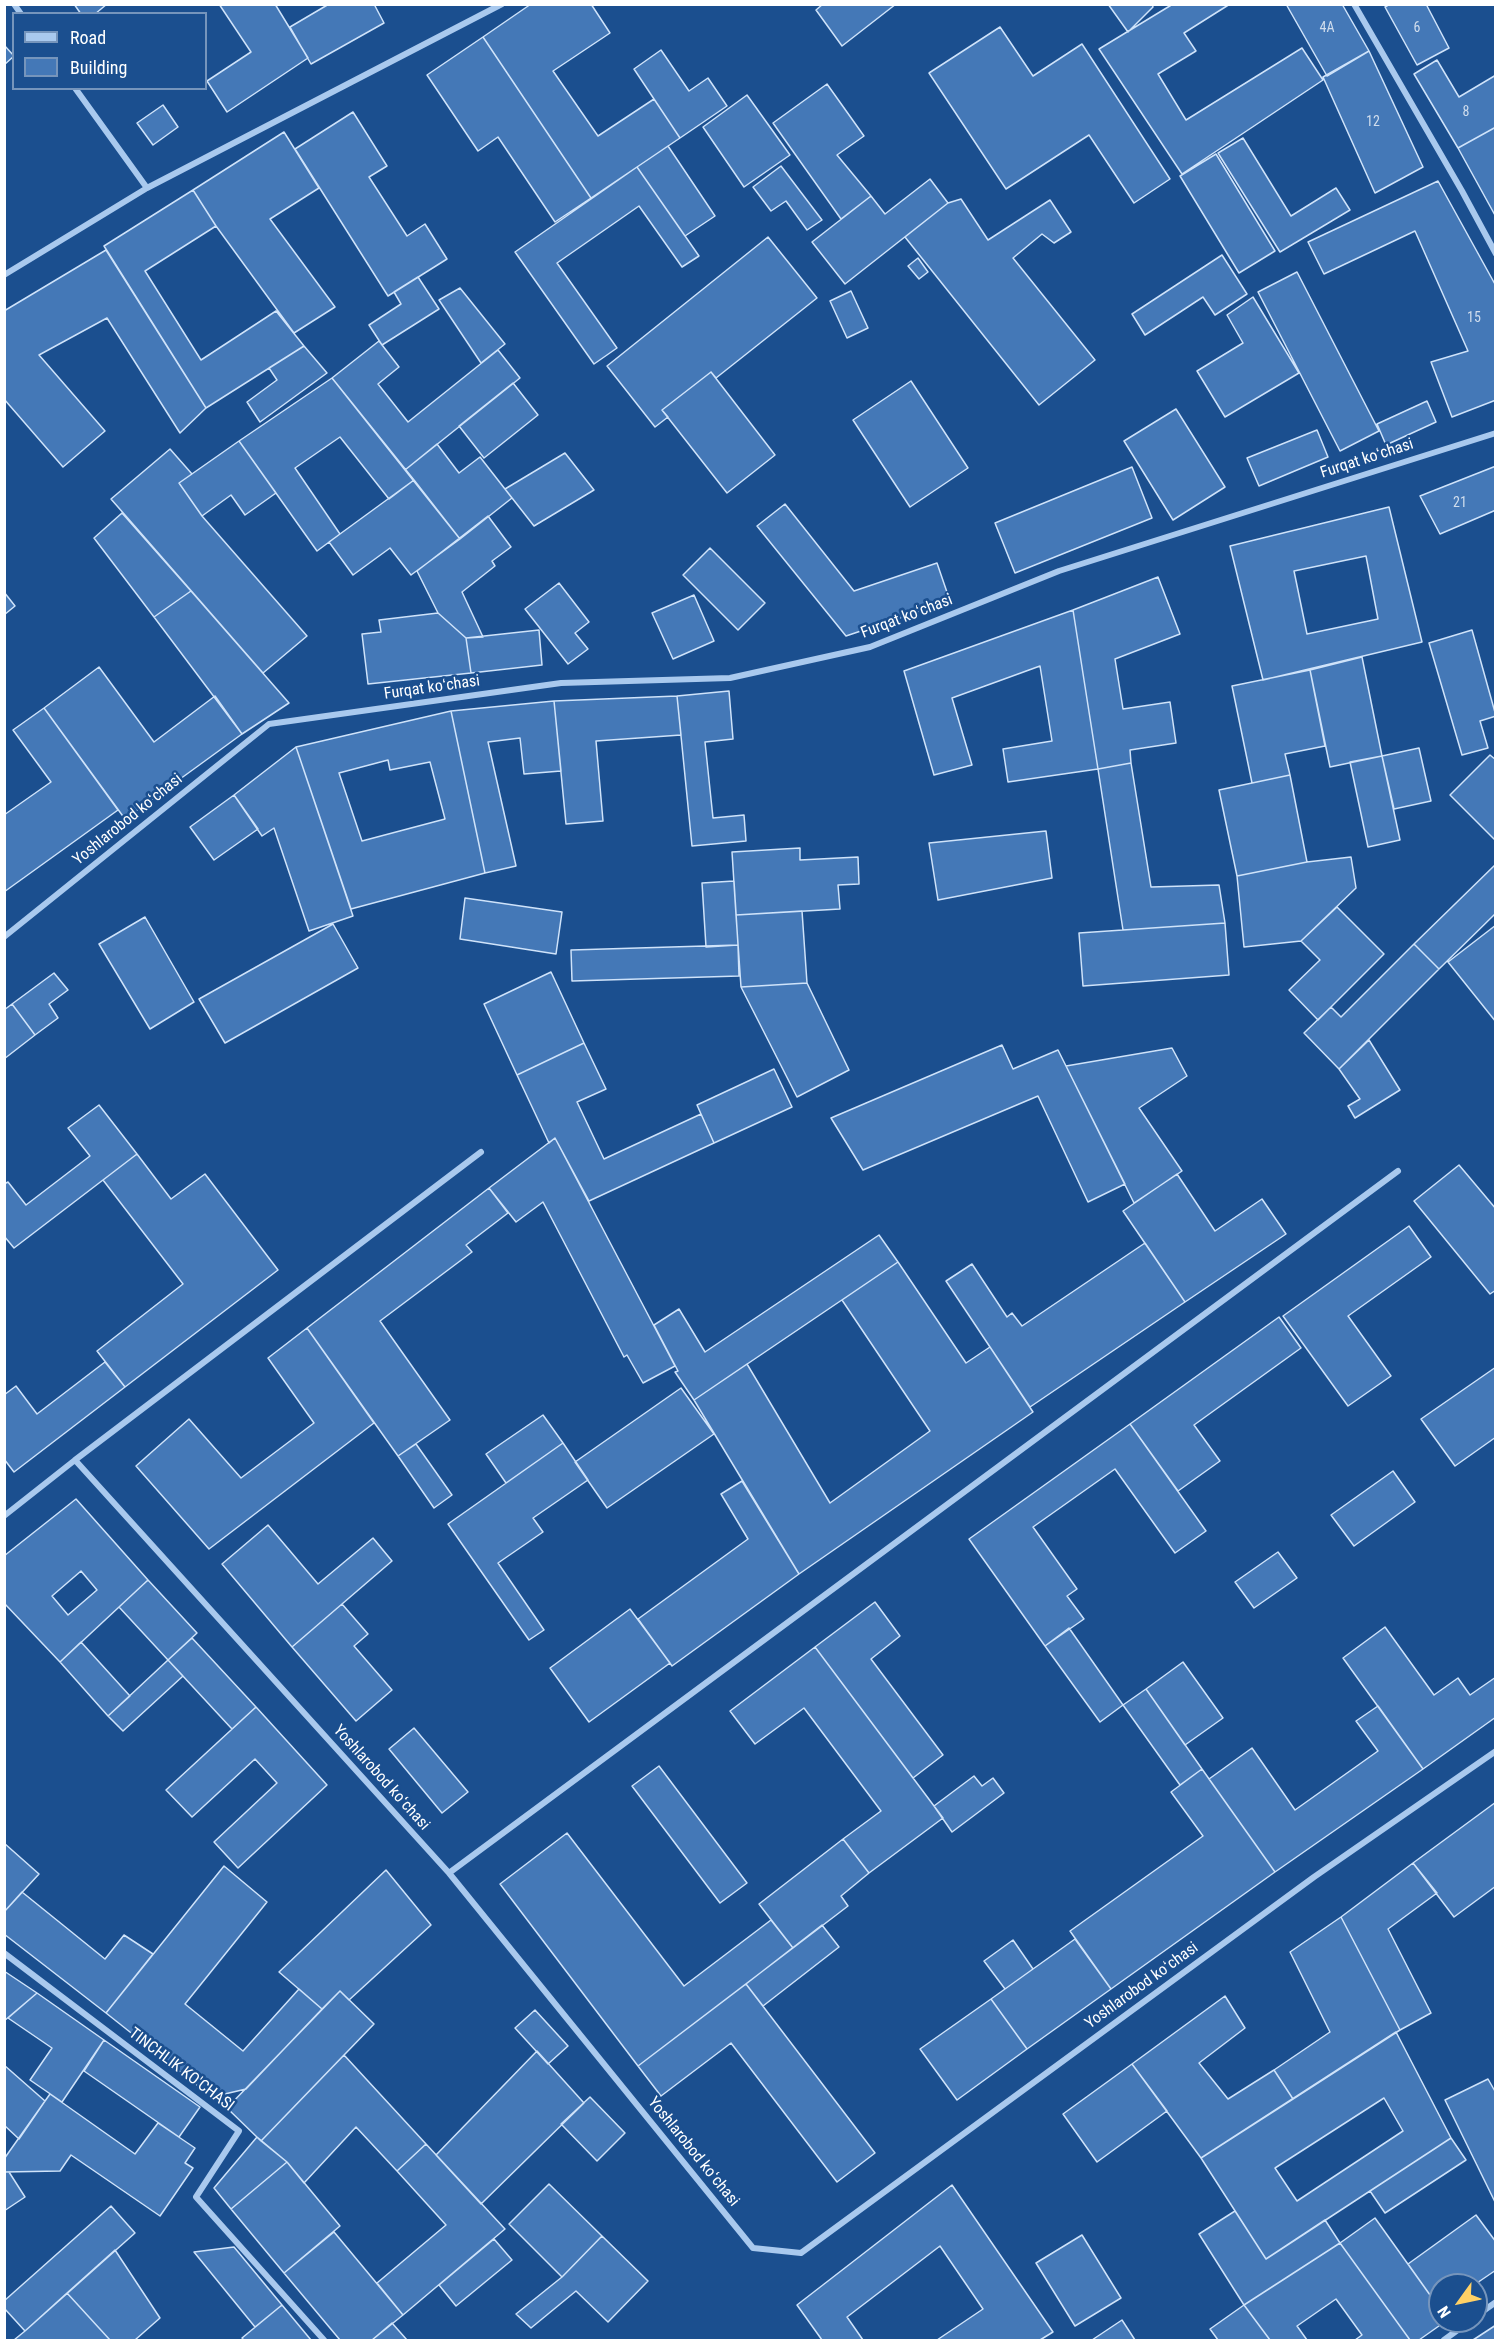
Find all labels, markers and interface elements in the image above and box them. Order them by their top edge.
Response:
legend [12,12,207,90]
house number: 4А [1320,20,1334,36]
house number: 6 [1414,20,1420,36]
text: Road [70,27,106,48]
text: Building [70,57,127,78]
house number: 8 [1463,104,1469,120]
house number: 12 [1366,114,1380,130]
house number: 15 [1467,310,1481,326]
street label: Furqat koʻchasi [1318,435,1416,483]
house number: 21 [1453,495,1467,511]
street label: Furqat koʻchasi [858,591,956,643]
street label: Furqat koʻchasi [383,672,481,704]
street label: Yoshlarobod koʻchasi [69,770,187,870]
street label: Yoshlarobod koʻchasi [329,1721,433,1835]
street label: Yoshlarobod koʻchasi [1082,1939,1202,2033]
street label: TINCHLIK KO'CHASI [125,2024,237,2116]
street label: Yoshlarobod koʻchasi [643,2093,743,2211]
north arrow [1428,2273,1488,2333]
text: N [1434,2303,1455,2321]

